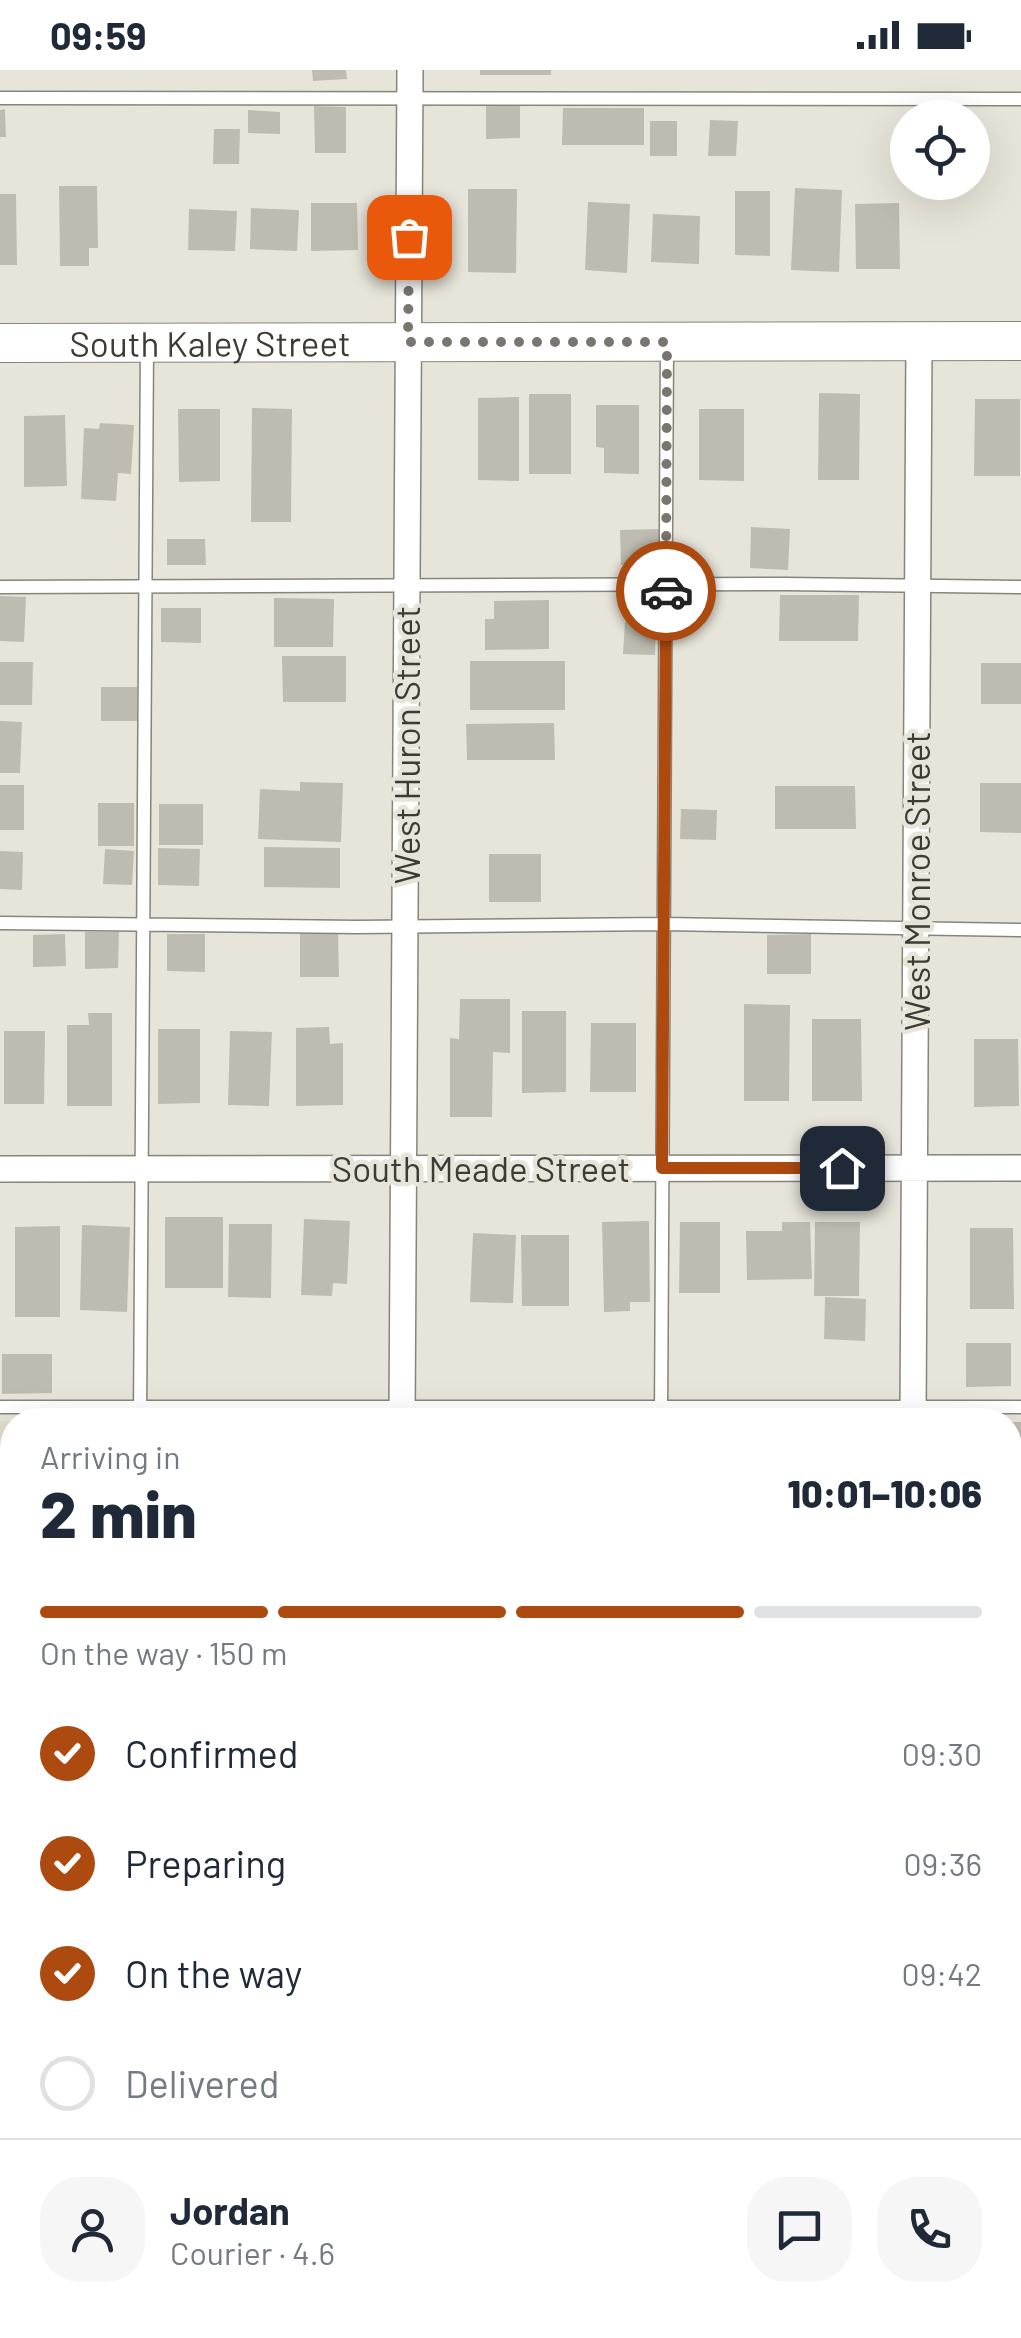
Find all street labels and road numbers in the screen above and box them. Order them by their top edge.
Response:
street label: South Kaley Street [69,321,351,364]
street label: West Huron Street [385,606,427,884]
street label: West Monroe Street [895,731,937,1031]
street label: South Meade Street [332,1147,630,1189]

